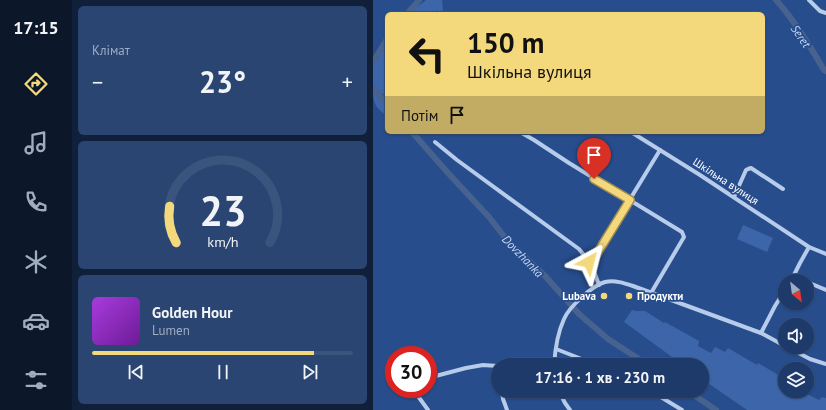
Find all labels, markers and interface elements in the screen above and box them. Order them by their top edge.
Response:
text: 17:15 [13,16,59,39]
water label: Seret [788,22,815,52]
text: 150 m [467,24,544,61]
icon: left [401,28,453,80]
text: Клімат [92,42,130,59]
text: Шкільна вулиця [467,60,592,83]
text: 23° [199,62,246,101]
text: − [92,68,103,96]
text: + [342,68,353,96]
icon: directions [22,70,50,98]
icon: arrive [446,104,468,126]
text: Потім [401,106,438,125]
icon: music [22,129,50,157]
pin [577,138,611,179]
icon: arrive [583,144,605,166]
street label: Шкільна вулиця [690,154,762,208]
text: 23 [199,184,246,237]
icon: phone [22,188,50,216]
text: km/h [207,232,238,251]
water label: Dovzhanka [499,232,547,280]
position arrow [568,241,610,283]
icon: climate [22,248,50,276]
north arrow [778,274,814,310]
map controls [778,274,814,398]
place label: Lubava [562,289,596,303]
place label: Продукти [637,289,683,303]
marker: Lubava [599,291,609,301]
marker: Продукти [624,291,634,301]
text: Golden Hour [152,303,232,322]
icon: car [22,307,50,335]
button: sound [778,318,814,354]
text: Lumen [152,322,190,339]
speed limit sign: 30 [385,346,437,398]
icon: previous [125,361,147,383]
icon: pause [212,361,234,383]
icon: next [299,361,321,383]
button: layers [778,362,814,398]
icon: filters [22,366,50,394]
text: 17:16 · 1 хв · 230 m [535,368,665,387]

